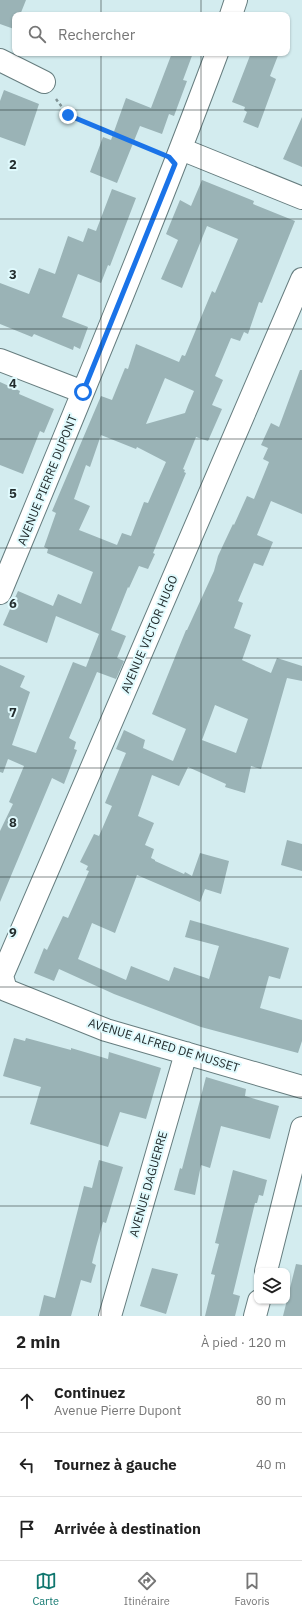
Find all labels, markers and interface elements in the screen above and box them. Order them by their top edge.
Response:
search box [12,12,290,56]
icon: search [26,23,48,45]
text: Rechercher [58,25,135,44]
route end [59,106,77,124]
text: 2 [9,156,17,173]
text: 3 [9,266,17,283]
text: 4 [9,375,17,392]
route start [74,383,92,401]
street label: AVENUE PIERRE DUPONT [14,412,80,547]
text: 5 [9,485,17,502]
street label: AVENUE VICTOR HUGO [117,573,181,695]
text: 6 [9,595,17,612]
text: 7 [9,704,17,721]
text: 8 [9,814,17,831]
text: 9 [9,924,17,941]
street label: AVENUE ALFRED DE MUSSET [87,1015,242,1075]
street label: AVENUE DAGUERRE [126,1129,170,1239]
map controls [254,1268,290,1304]
button: layers [254,1268,290,1304]
text: 2 min [16,1331,60,1353]
text: À pied · 120 m [201,1334,286,1351]
text: Continuez [54,1383,125,1402]
icon: ahead [16,1390,38,1412]
text: 80 m [256,1392,286,1409]
text: Avenue Pierre Dupont [54,1402,181,1419]
icon: left [16,1454,38,1476]
text: Tournez à gauche [54,1455,177,1474]
text: 40 m [256,1456,286,1473]
icon: arrive [16,1518,38,1540]
text: Arrivée à destination [54,1519,201,1538]
tab: Carte [32,1570,59,1608]
tab: Itinéraire [124,1570,170,1608]
tab: Favoris [234,1570,270,1608]

